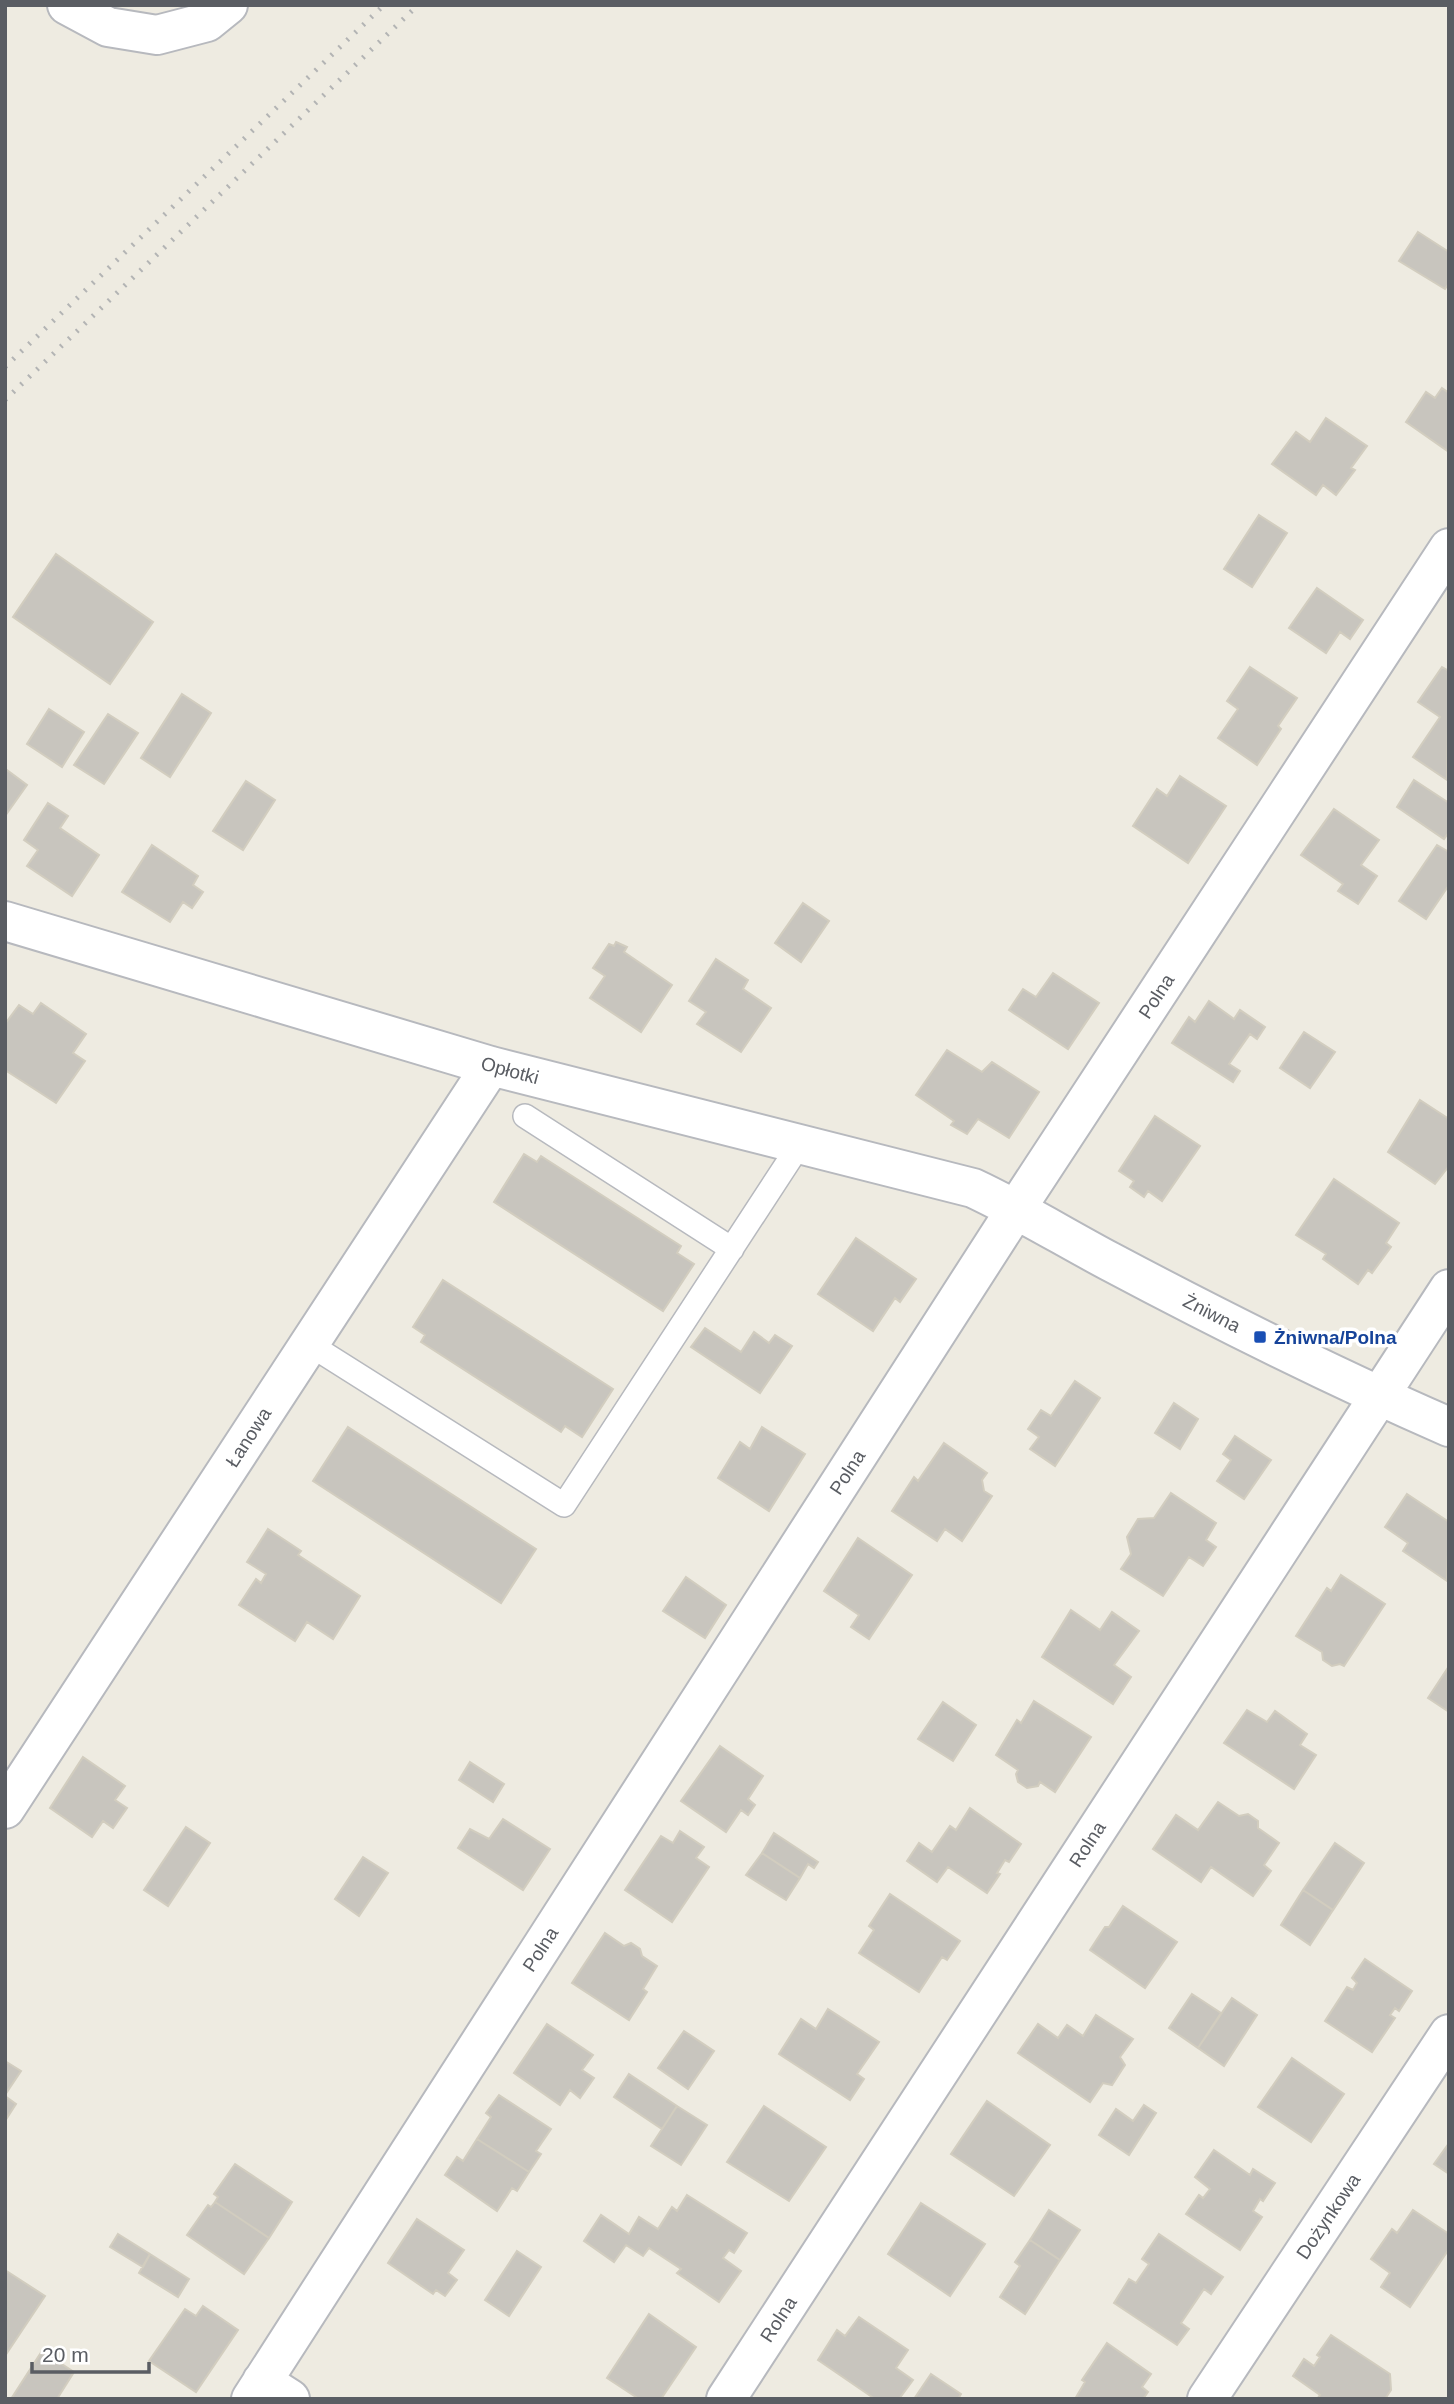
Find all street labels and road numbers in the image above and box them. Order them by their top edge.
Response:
street label: Polna [1134,970,1179,1022]
street label: Opłotki [479,1053,541,1088]
street label: Żniwna [1180,1290,1244,1337]
street label: Łanowa [221,1403,276,1471]
street label: Polna [825,1446,870,1498]
street label: Rolna [1065,1817,1110,1871]
street label: Polna [518,1923,563,1975]
street label: Dożynkowa [1292,2169,1365,2263]
street label: Rolna [756,2292,801,2346]

